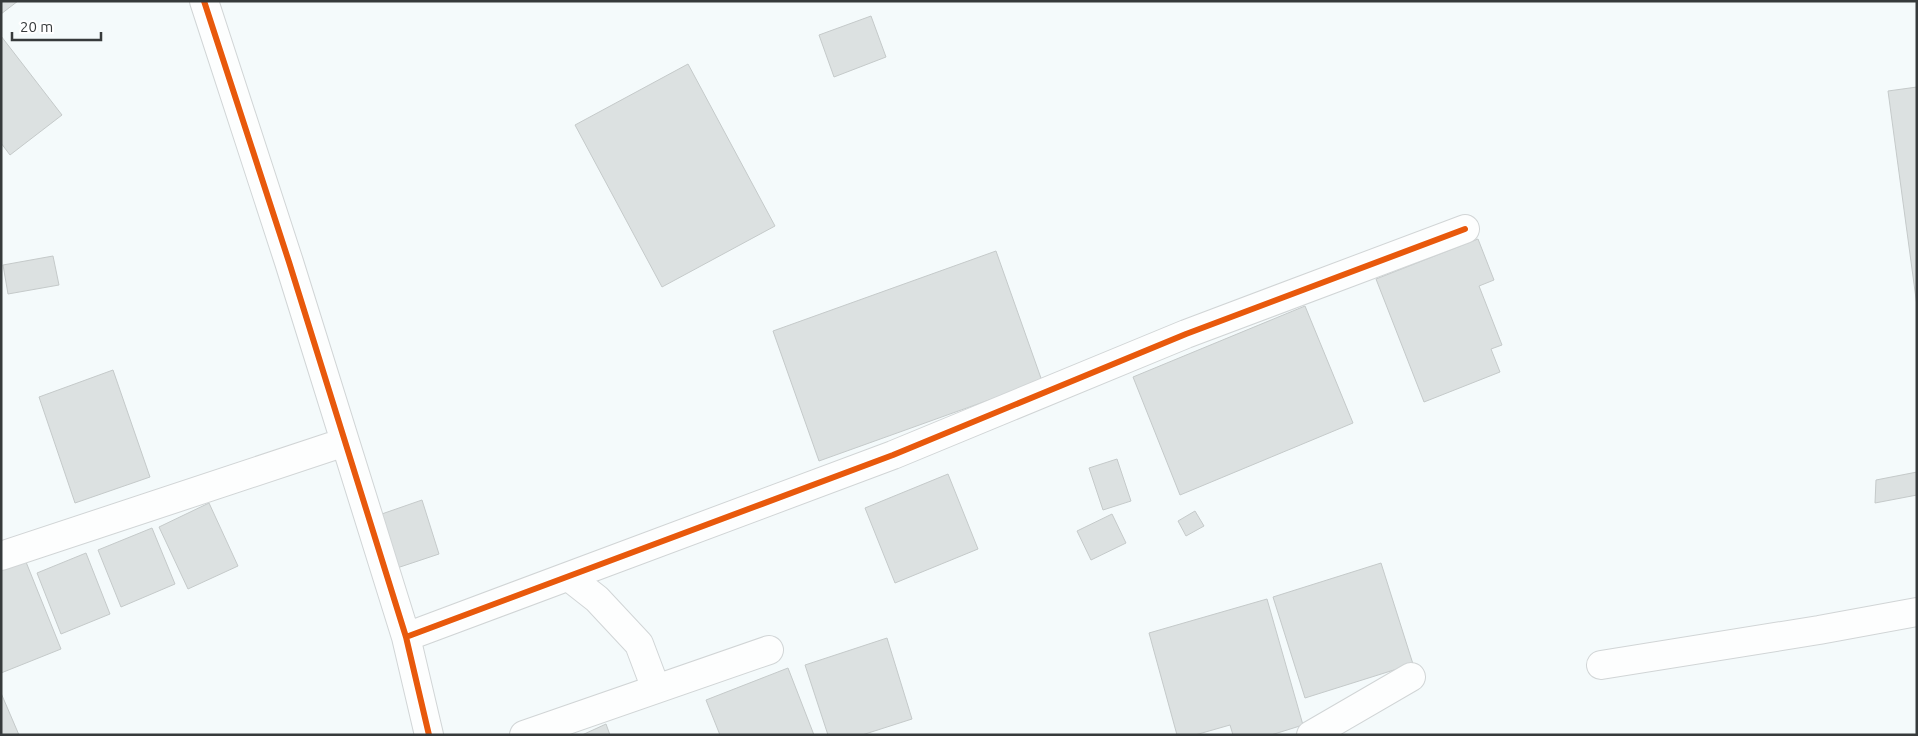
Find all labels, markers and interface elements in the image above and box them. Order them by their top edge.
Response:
scale bar [12,10,101,42]
text: 20 m [20,18,53,35]

